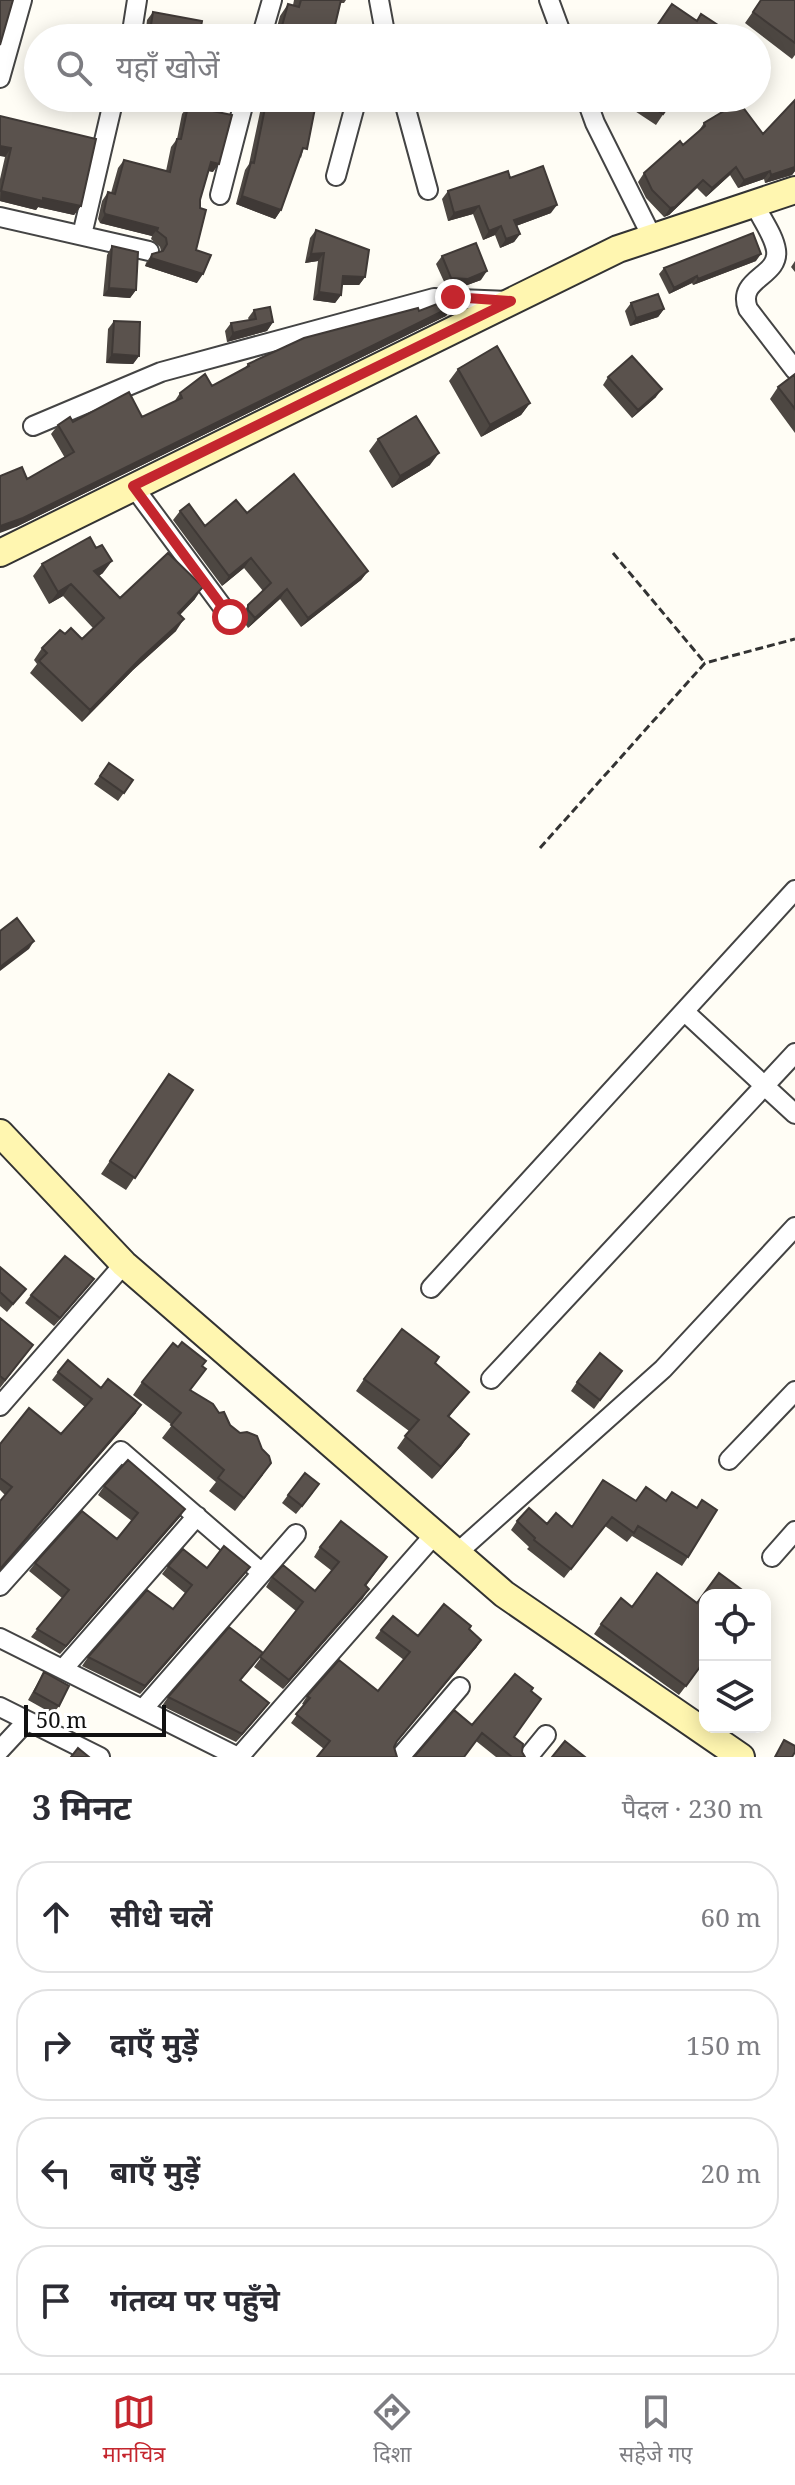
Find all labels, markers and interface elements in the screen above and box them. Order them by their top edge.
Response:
search box [24,24,771,112]
icon: search [52,46,96,90]
text: यहाँ खोजें [116,46,219,87]
route end [435,279,471,315]
route start [212,599,248,635]
map controls [699,1589,771,1733]
button: locate [699,1589,771,1661]
button: layers [699,1661,771,1733]
scale bar [24,1701,166,1737]
text: 50 m [36,1704,87,1734]
text: 3 मिनट [32,1784,131,1830]
text: पैदल · 230 m [622,1790,763,1826]
icon: ahead [34,1895,78,1939]
text: सीधे चलें [110,1895,212,1936]
text: 60 m [701,1899,761,1935]
icon: right [34,2023,78,2067]
text: दाएँ मुड़ें [110,2023,198,2064]
text: 150 m [686,2027,761,2063]
icon: left [34,2151,78,2195]
text: बाएँ मुड़ें [110,2151,200,2192]
text: 20 m [701,2155,761,2191]
icon: arrive [34,2279,78,2323]
text: गंतव्य पर पहुँचे [110,2279,280,2320]
tab: मानचित्र [102,2390,165,2471]
tab: दिशा [370,2390,414,2471]
tab: सहेजे गए [619,2390,693,2471]

